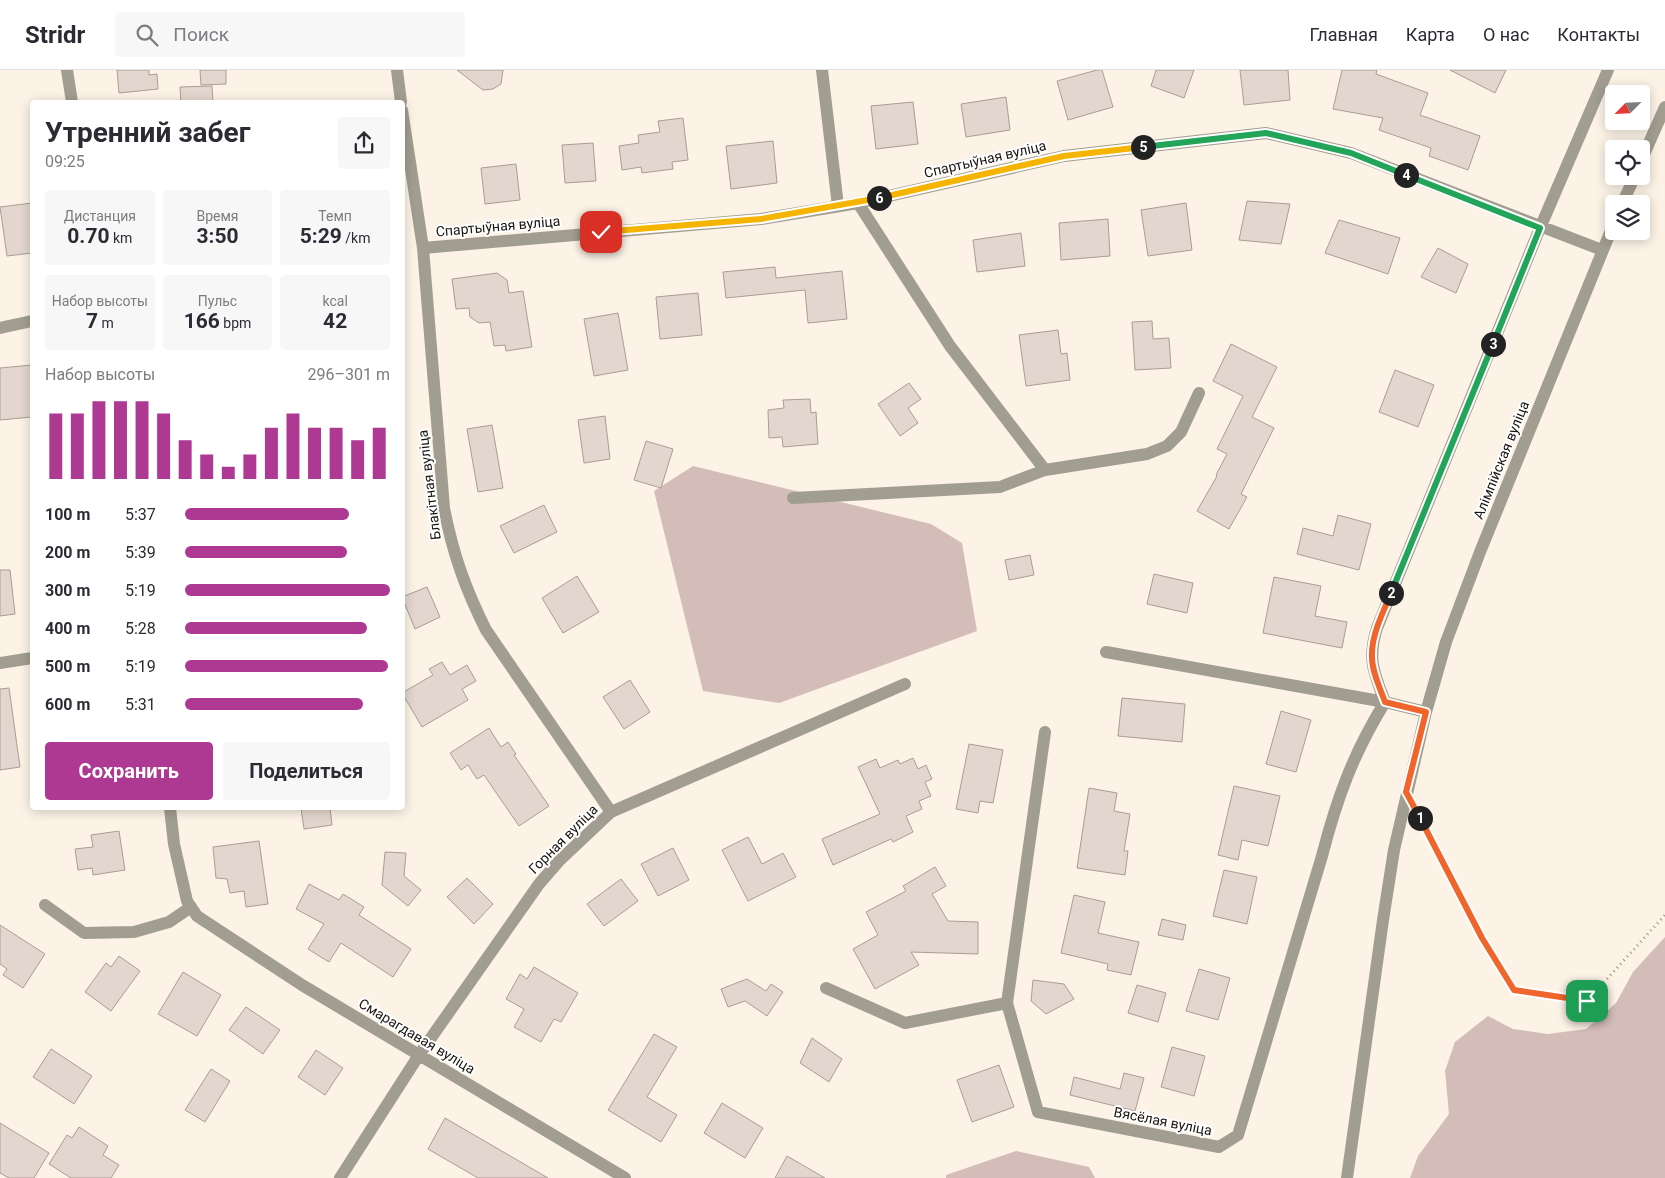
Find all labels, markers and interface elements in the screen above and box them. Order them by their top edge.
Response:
search box [115,12,465,57]
text: Stridr [25,21,85,49]
icon: search [133,21,161,49]
text: Поиск [173,23,229,46]
text: Главная [1309,24,1378,45]
text: Карта [1406,24,1455,45]
text: О нас [1483,24,1529,45]
text: Контакты [1557,24,1640,45]
north arrow [1605,85,1650,130]
map controls [1605,85,1650,240]
text: Утренний забег [45,116,250,149]
button: share [338,117,390,169]
pin: 5 [1130,134,1156,160]
street label: Спартыўная вуліца [922,137,1048,181]
text: 5 [1139,139,1148,155]
button: locate [1605,140,1650,185]
text: 09:25 [45,152,85,171]
pin: 4 [1394,162,1418,188]
text: 4 [1402,167,1411,183]
pin: 6 [866,186,892,210]
text: 6 [875,190,884,206]
button: layers [1605,195,1650,240]
text: Дистанция [64,208,136,224]
text: Время [196,208,239,224]
text: Темп [318,208,352,224]
pin [580,211,622,253]
street label: Спартыўная вуліца [435,213,561,239]
icon: check [587,218,615,246]
text: 0.70 [67,224,110,248]
text: 3:50 [196,224,239,248]
text: 5:29 [300,224,342,248]
text: km [110,230,132,246]
text: /km [342,230,371,246]
text: Набор высоты [52,293,148,309]
text: Пульс [198,293,237,309]
text: kcal [323,293,348,309]
text: 7 [86,309,98,333]
text: 166 [184,309,220,333]
text: 42 [323,309,347,333]
text: m [98,315,114,331]
text: bpm [220,315,251,331]
pin: 3 [1480,332,1506,356]
text: 3 [1489,336,1498,352]
text: Набор высоты [45,365,155,384]
text: 296–301 m [308,365,390,384]
street label: Алімпійская вуліца [1470,399,1532,521]
street label: Блакітная вуліца [414,429,444,541]
text: 100 m [45,505,90,524]
text: 5:37 [125,505,156,524]
text: 200 m [45,543,90,562]
text: 5:39 [125,543,156,562]
pin: 2 [1378,580,1404,606]
text: 300 m [45,581,90,600]
text: 5:19 [125,581,156,600]
text: 2 [1387,585,1396,601]
text: 400 m [45,619,90,638]
text: 5:28 [125,619,156,638]
text: 500 m [45,657,90,676]
text: 5:19 [125,657,156,676]
text: 600 m [45,695,90,714]
text: 5:31 [125,695,156,714]
button: Сохранить [45,742,213,800]
button: Поделиться [223,742,390,800]
street label: Горная вуліца [525,801,601,877]
pin: 1 [1408,806,1432,830]
text: 1 [1416,810,1425,826]
pin [1566,980,1608,1022]
icon: arrive [1573,987,1601,1015]
street label: Смарагдавая вуліца [356,995,478,1077]
street label: Вясёлая вуліца [1113,1104,1213,1138]

